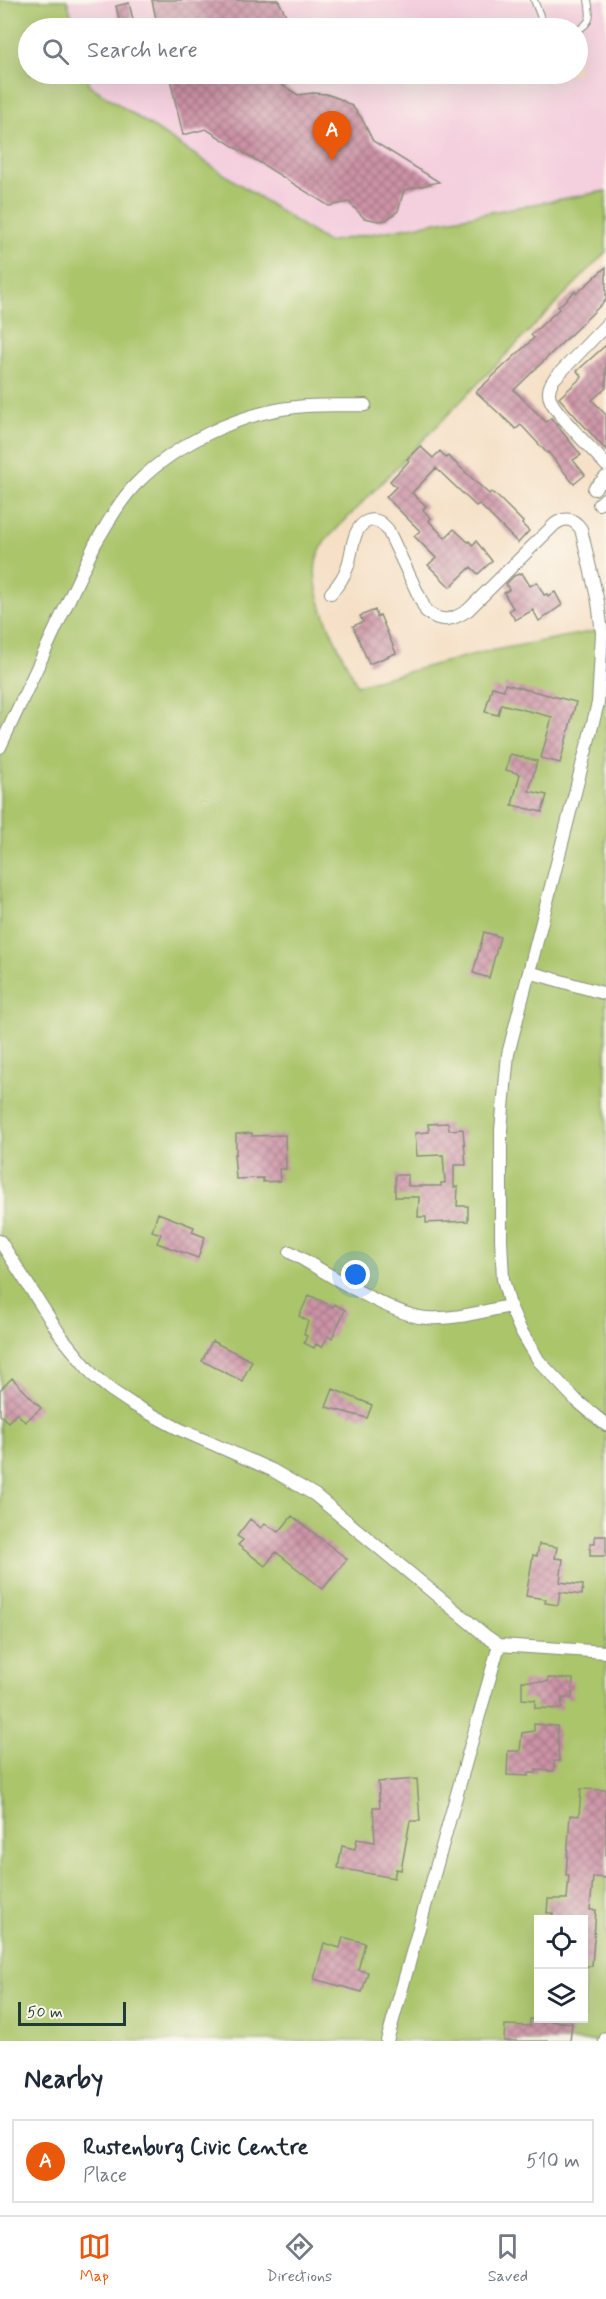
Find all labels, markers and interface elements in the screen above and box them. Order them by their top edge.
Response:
search box [18,18,588,84]
icon: search [39,35,72,68]
text: Search here [87,37,198,65]
pin: A [312,112,352,161]
your location [341,1260,370,1289]
map controls [534,1915,588,2023]
button: locate [534,1915,588,1969]
button: layers [534,1969,588,2023]
scale bar [18,1999,126,2026]
text: 50 m [27,2002,63,2023]
text: Nearby [24,2063,103,2097]
text: Rustenburg Civic Centre [83,2134,308,2162]
text: A [39,2148,52,2175]
text: 510 m [526,2148,580,2175]
text: Place [83,2162,127,2189]
tab: Map [78,2230,111,2287]
tab: Directions [266,2230,332,2287]
tab: Saved [488,2230,528,2287]

